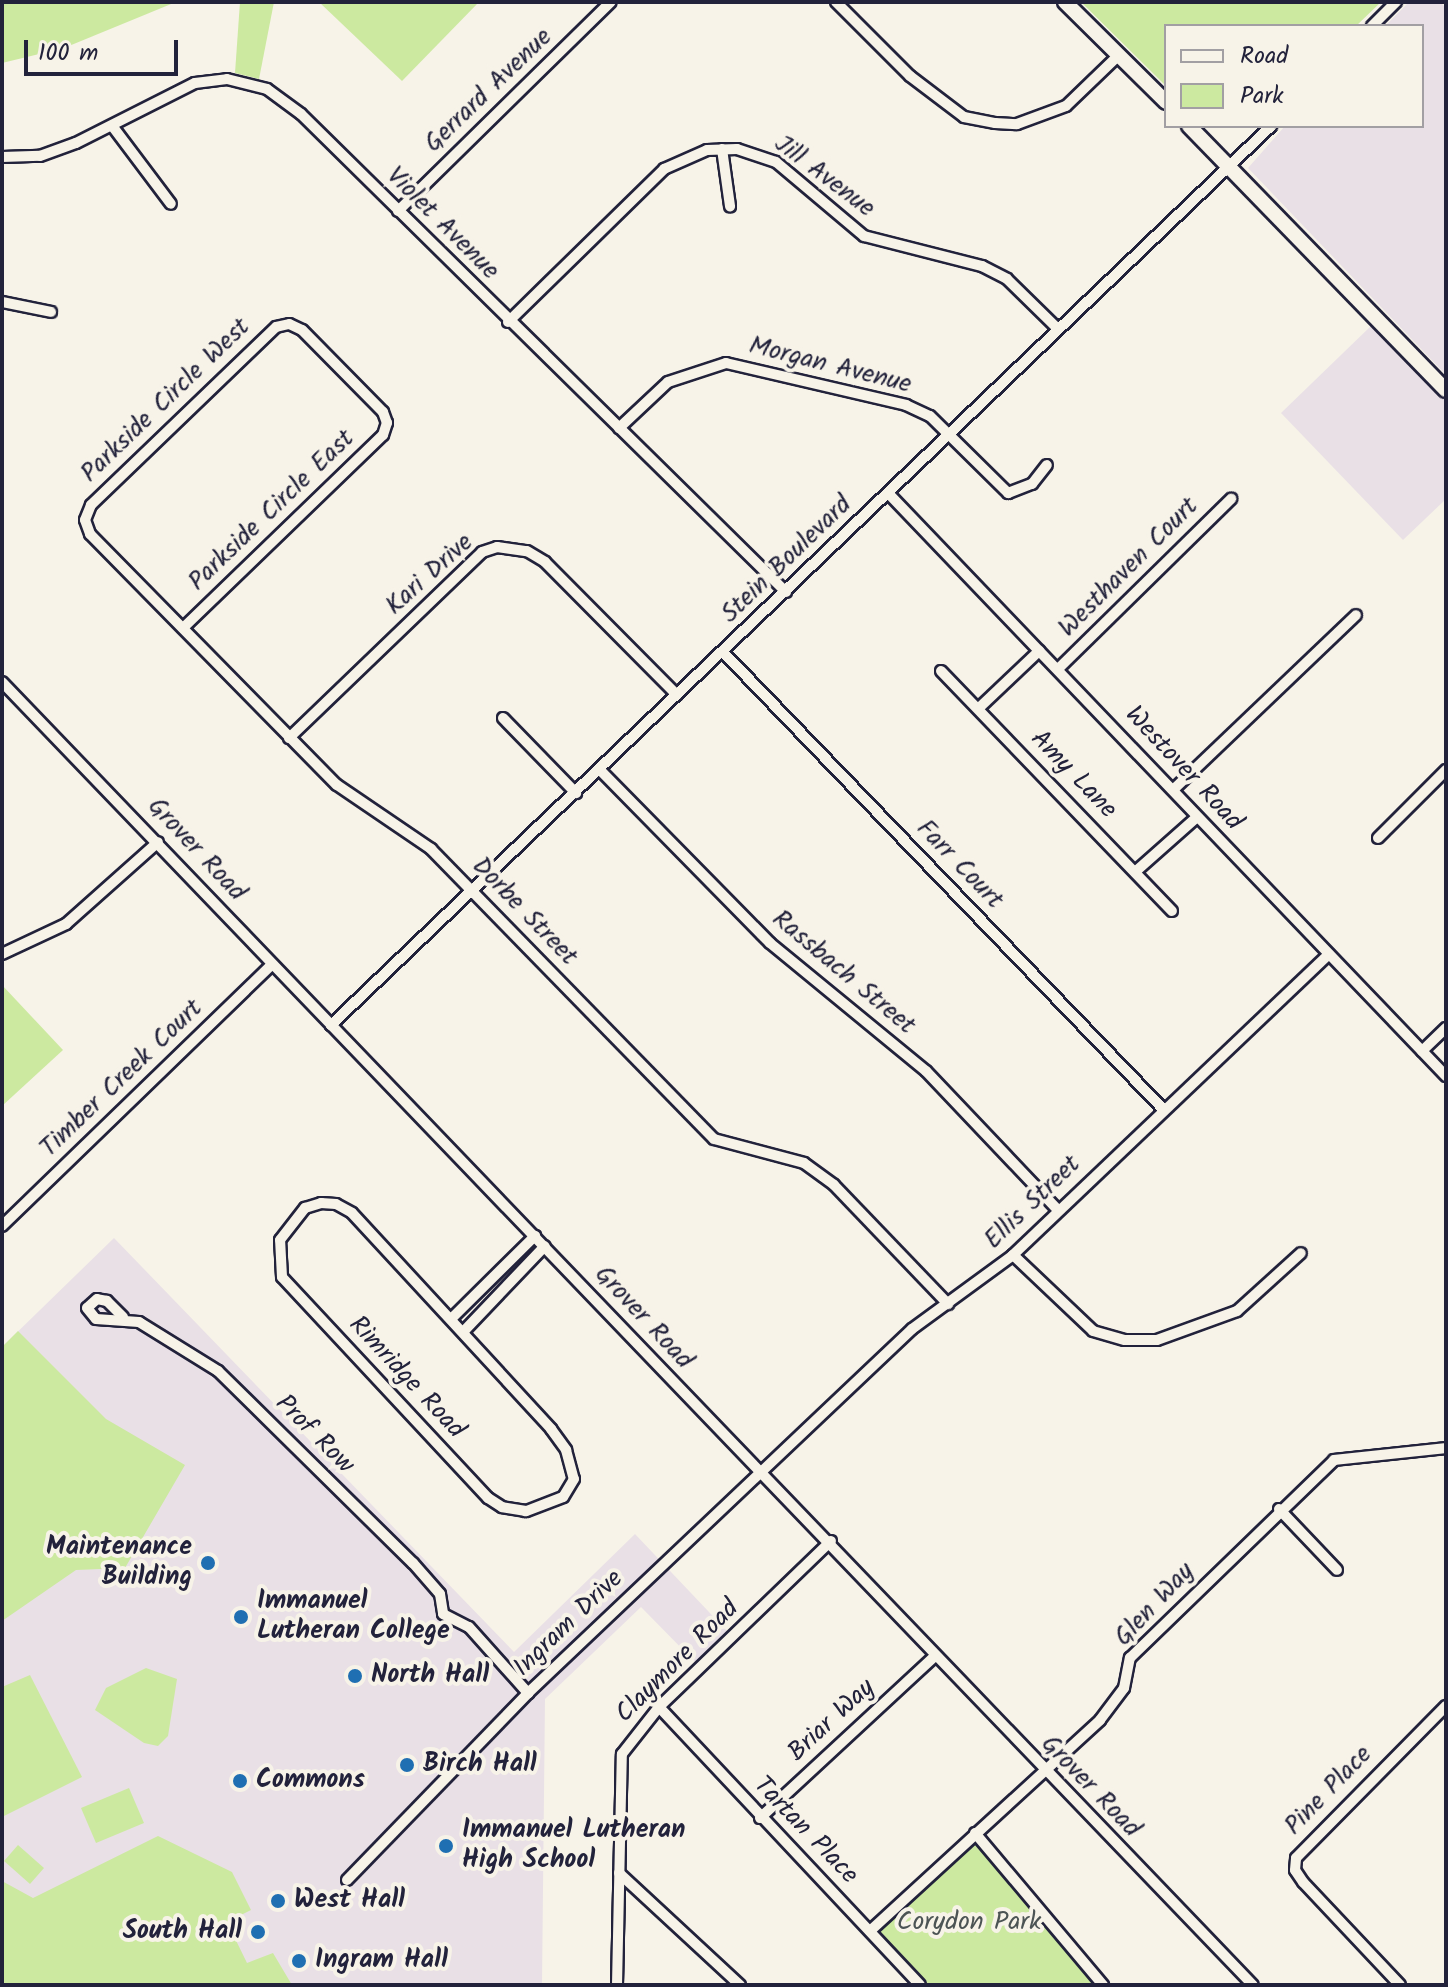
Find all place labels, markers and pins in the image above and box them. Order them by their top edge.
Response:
place label: Maintenance Building [46,1532,192,1594]
marker: Maintenance Building [199,1554,217,1572]
place label: Immanuel Lutheran College [257,1586,450,1648]
marker: Immanuel Lutheran College [232,1608,250,1626]
place label: North Hall [371,1660,489,1692]
marker: North Hall [346,1667,364,1685]
place label: Birch Hall [423,1749,537,1781]
marker: Birch Hall [398,1756,416,1774]
place label: Commons [256,1765,365,1797]
marker: Commons [231,1772,249,1790]
place label: Immanuel Lutheran High School [462,1815,685,1876]
marker: Immanuel Lutheran High School [437,1837,455,1855]
place label: West Hall [294,1885,405,1917]
marker: West Hall [269,1892,287,1910]
place label: South Hall [123,1916,242,1948]
marker: South Hall [249,1923,267,1941]
place label: Ingram Hall [315,1945,448,1977]
marker: Ingram Hall [290,1952,308,1970]

